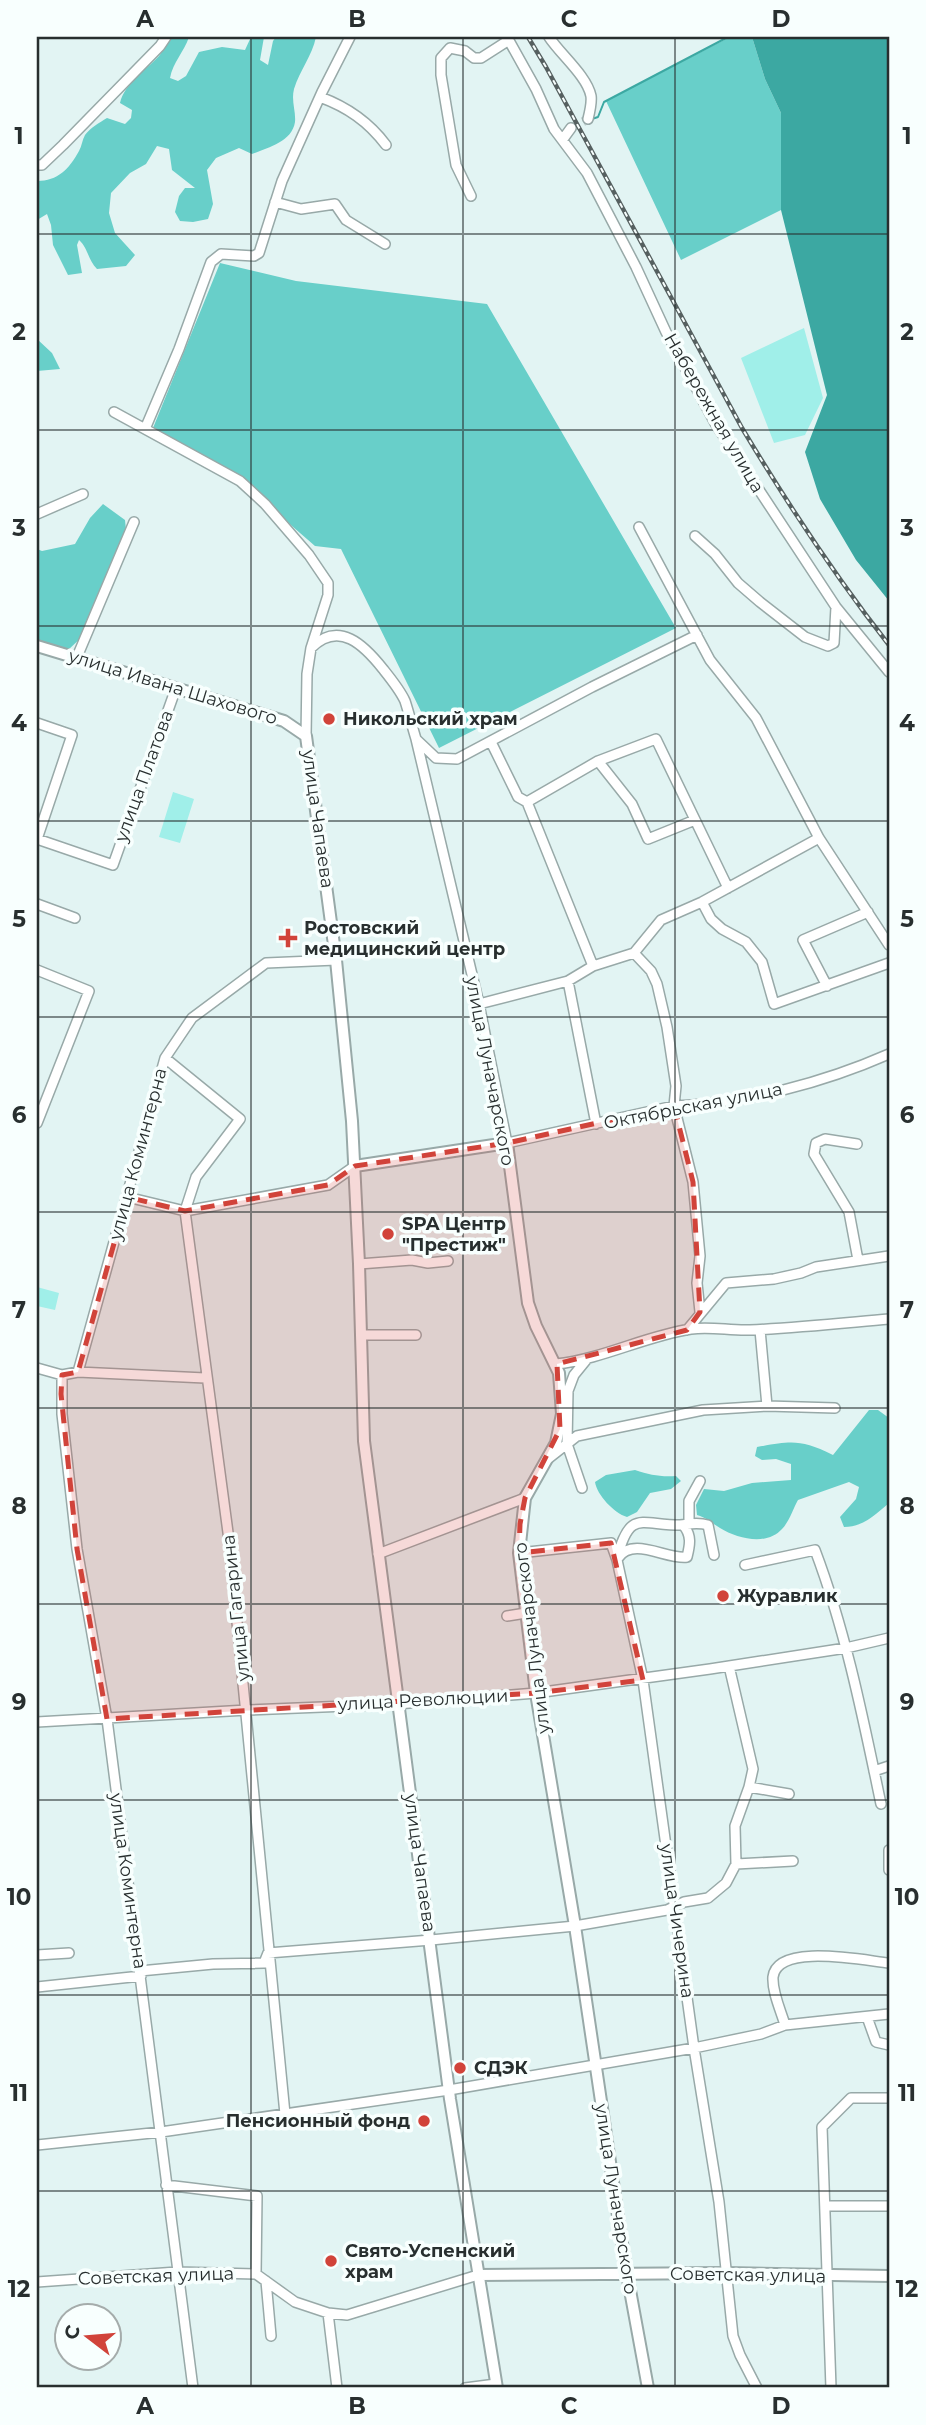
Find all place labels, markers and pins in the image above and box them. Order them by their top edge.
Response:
place label: Никольский храм [343,708,518,730]
marker: Никольский храм [321,711,337,727]
place label: Ростовский медицинский центр [304,917,505,960]
marker: Ростовский медицинский центр [278,928,298,948]
place label: SPA Центр "Престиж" [402,1213,506,1256]
marker: SPA Центр "Престиж" [380,1226,396,1242]
place label: Журавлик [737,1585,838,1607]
marker: Журавлик [715,1588,731,1604]
place label: СДЭК [474,2057,529,2079]
marker: СДЭК [452,2060,468,2076]
place label: Пенсионный фонд [226,2110,410,2132]
marker: Пенсионный фонд [416,2113,432,2129]
place label: Свято-Успенский храм [345,2240,515,2283]
marker: Свято-Успенский храм [323,2253,339,2269]

